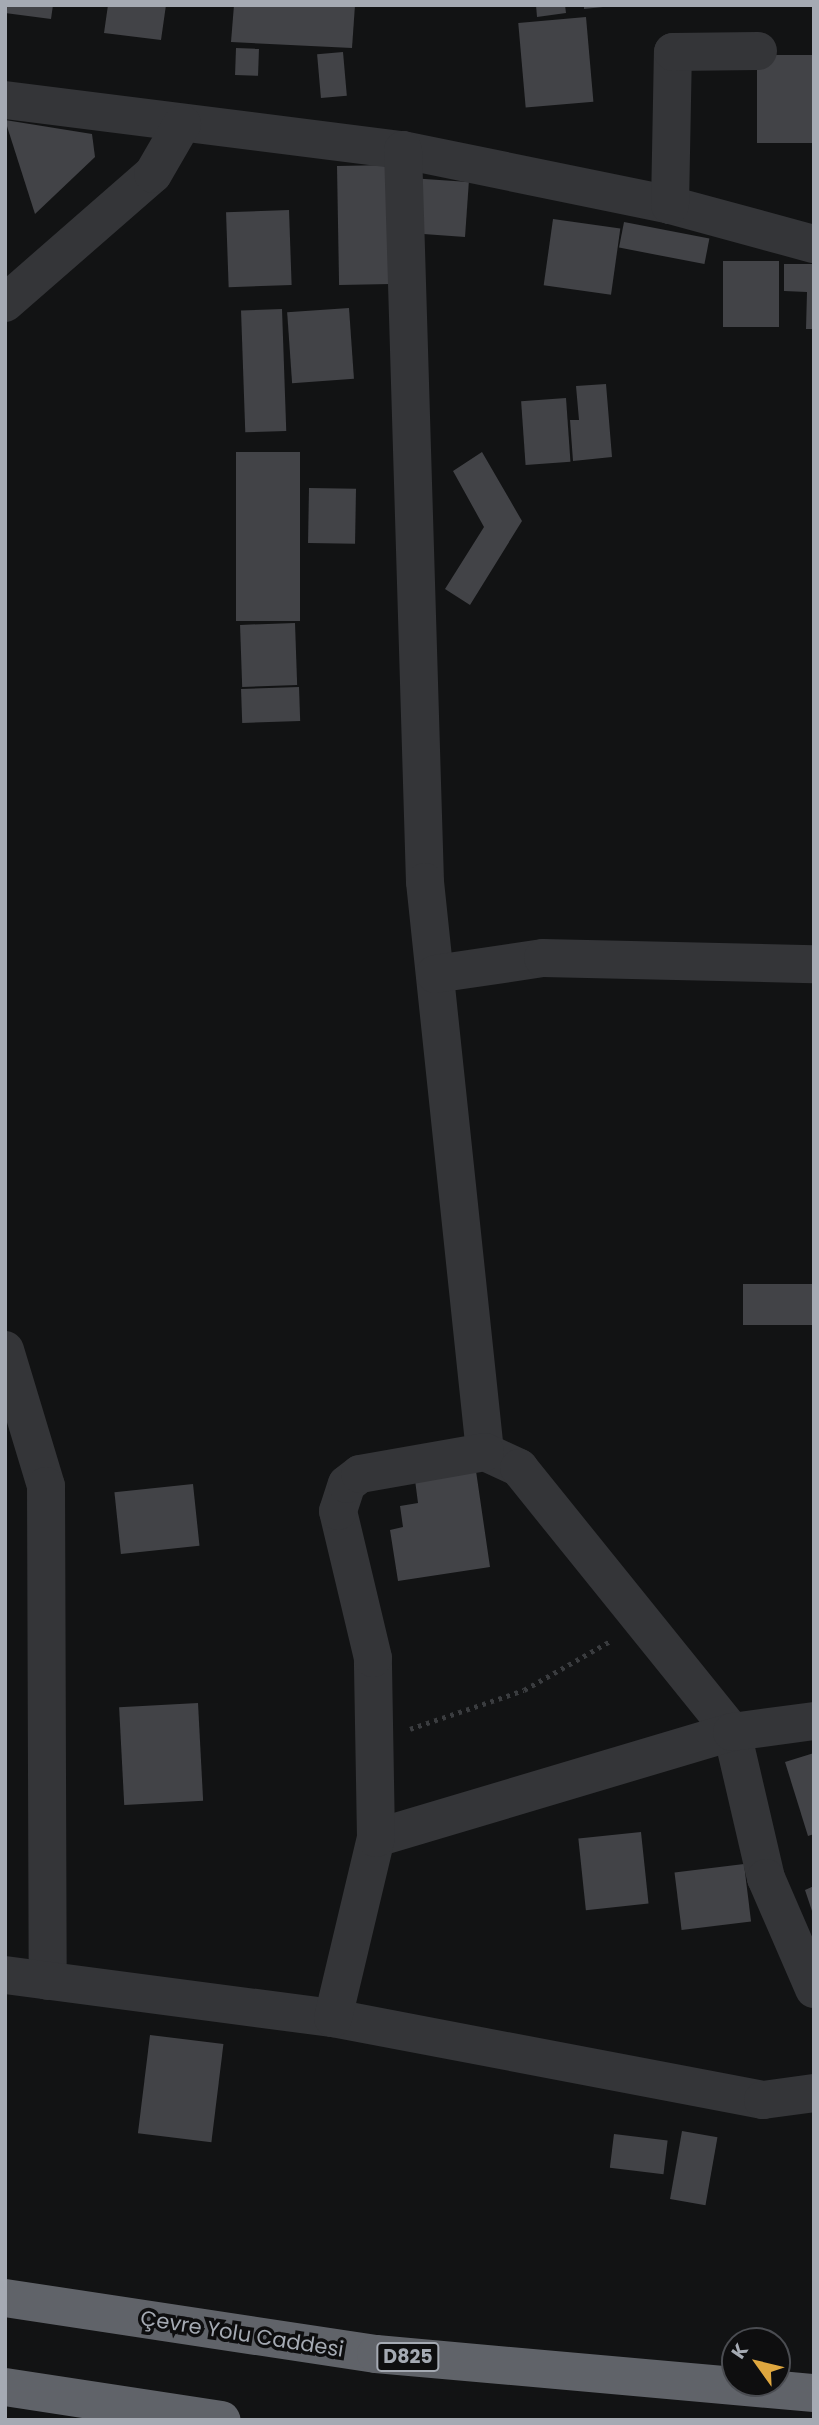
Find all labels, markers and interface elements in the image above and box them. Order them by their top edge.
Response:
street label: Çevre Yolu Caddesi [139,2305,345,2363]
north arrow [721,2327,791,2397]
text: K [725,2338,755,2364]
road number: D825 [375,2342,441,2372]

